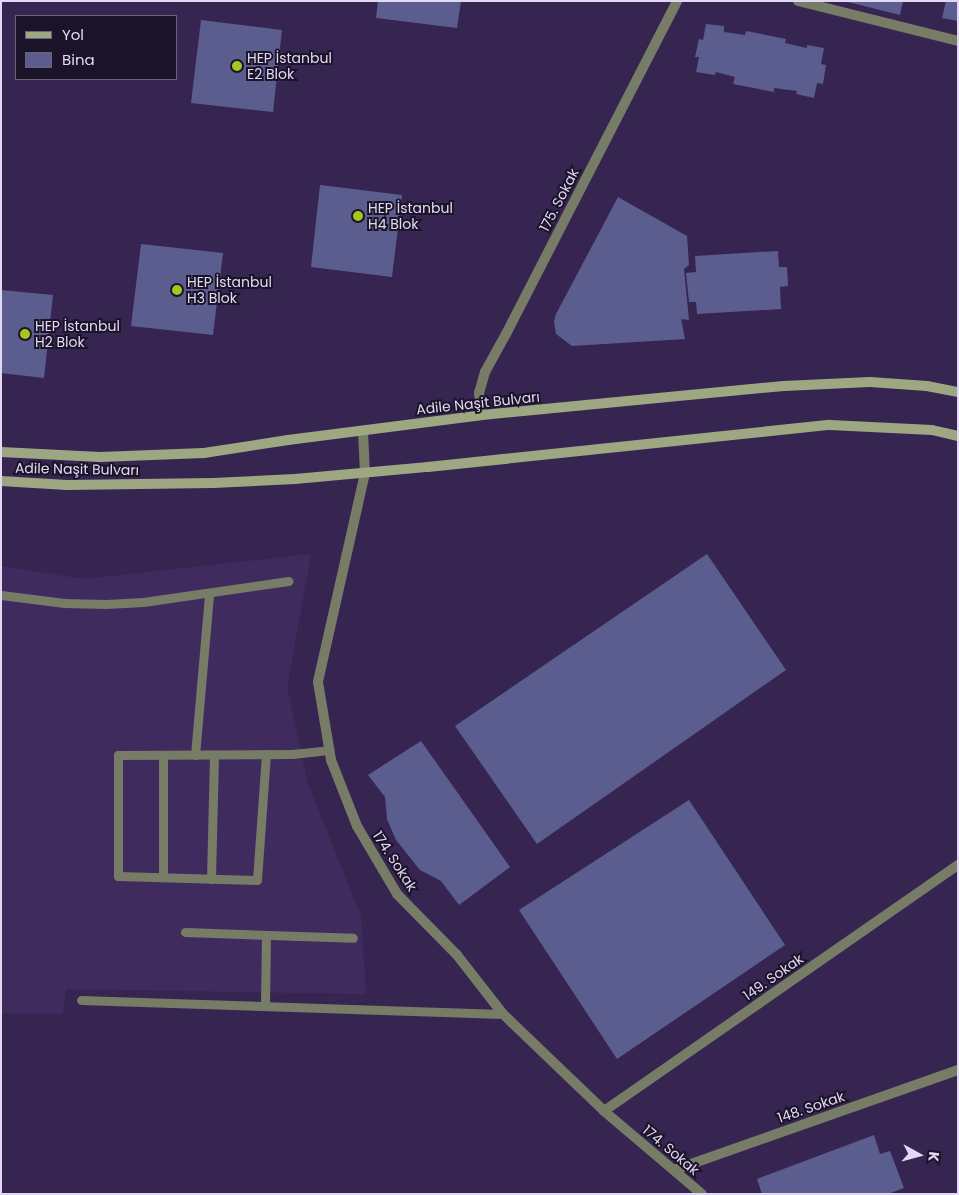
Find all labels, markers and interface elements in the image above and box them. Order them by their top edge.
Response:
legend [15,15,178,80]
text: Yol [62,24,84,45]
text: Bina [62,49,95,70]
place label: HEP İstanbul E2 Blok [247,50,332,82]
marker: HEP İstanbul E2 Blok [231,60,243,72]
street label: 175. Sokak [536,166,582,234]
place label: HEP İstanbul H4 Blok [368,200,453,232]
marker: HEP İstanbul H4 Blok [352,210,364,222]
place label: HEP İstanbul H3 Blok [187,274,272,306]
marker: HEP İstanbul H3 Blok [171,284,183,296]
place label: HEP İstanbul H2 Blok [35,318,120,351]
marker: HEP İstanbul H2 Blok [19,328,31,340]
street label: Adile Naşit Bulvarı [415,388,541,418]
street label: Adile Naşit Bulvarı [15,460,139,478]
street label: 174. Sokak [369,828,421,894]
street label: 149. Sokak [740,950,806,1004]
street label: 148. Sokak [775,1088,847,1126]
street label: 174. Sokak [639,1121,703,1179]
north arrow [894,1130,944,1180]
text: K [923,1151,944,1163]

